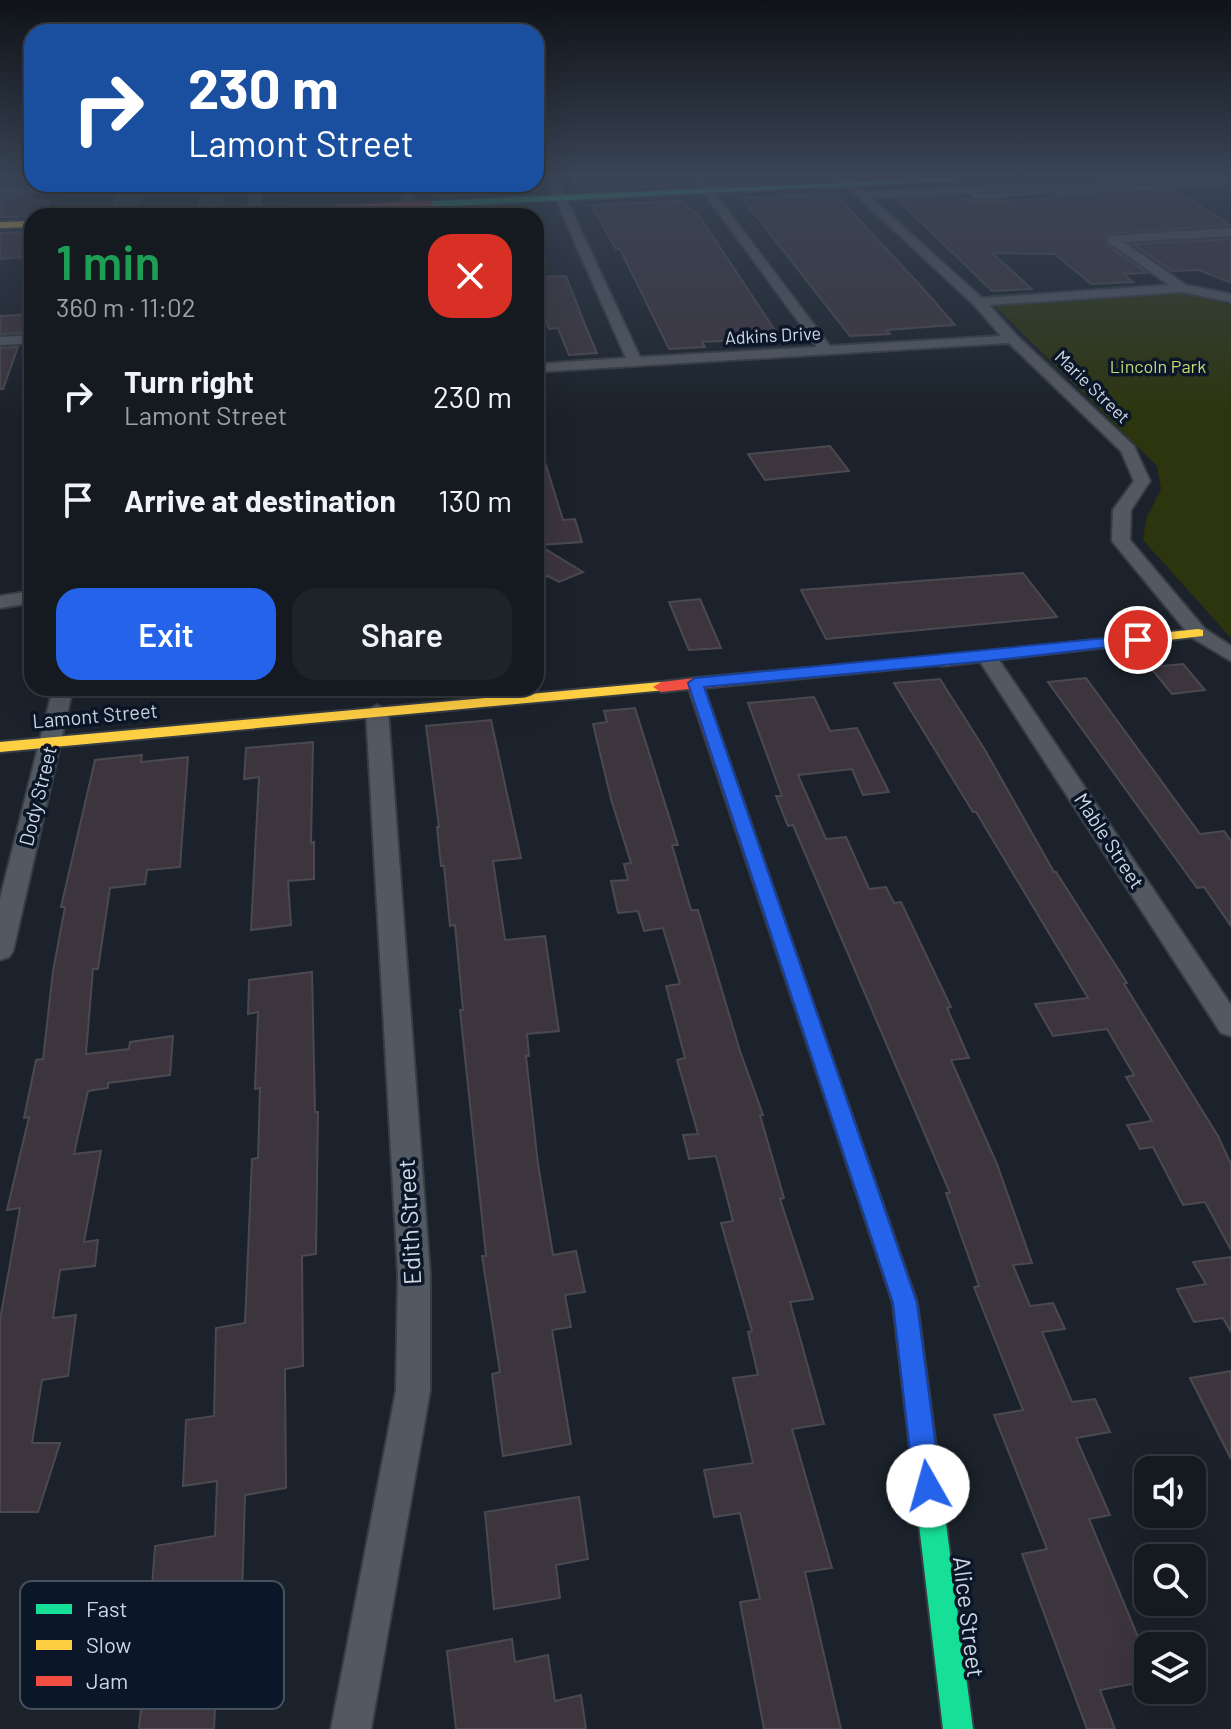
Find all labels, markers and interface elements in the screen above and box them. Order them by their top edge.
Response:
text: 230 m [188,53,339,120]
icon: right [56,56,160,160]
text: Lamont Street [188,121,414,164]
text: 1 min [56,232,161,290]
button: close [428,234,512,318]
text: 360 m · 11:02 [56,291,196,322]
street label: Adkins Drive [724,321,822,349]
street label: Marie Street [1051,345,1135,427]
park label: Lincoln Park [1110,355,1206,377]
text: Turn right [124,363,254,399]
icon: right [56,374,100,418]
text: 230 m [433,378,512,414]
text: Lamont Street [124,399,287,430]
icon: arrive [56,478,100,522]
text: Arrive at destination [124,482,396,518]
text: 130 m [438,482,512,518]
button: Exit [56,588,276,680]
button: Share [292,588,512,680]
pin [1104,606,1172,674]
icon: arrive [1116,618,1160,662]
street label: Lamont Street [31,698,158,732]
street label: Dody Street [13,743,61,848]
street label: Mable Street [1070,788,1150,893]
street label: Edith Street [391,1159,426,1286]
position arrow [886,1444,970,1528]
map controls [1134,1456,1206,1704]
button: sound [1134,1456,1206,1528]
button: search [1134,1544,1206,1616]
street label: Alice Street [948,1555,991,1679]
legend [20,1581,284,1709]
text: Fast [86,1595,128,1621]
text: Slow [86,1631,131,1657]
button: layers [1134,1632,1206,1704]
text: Jam [86,1667,128,1693]

